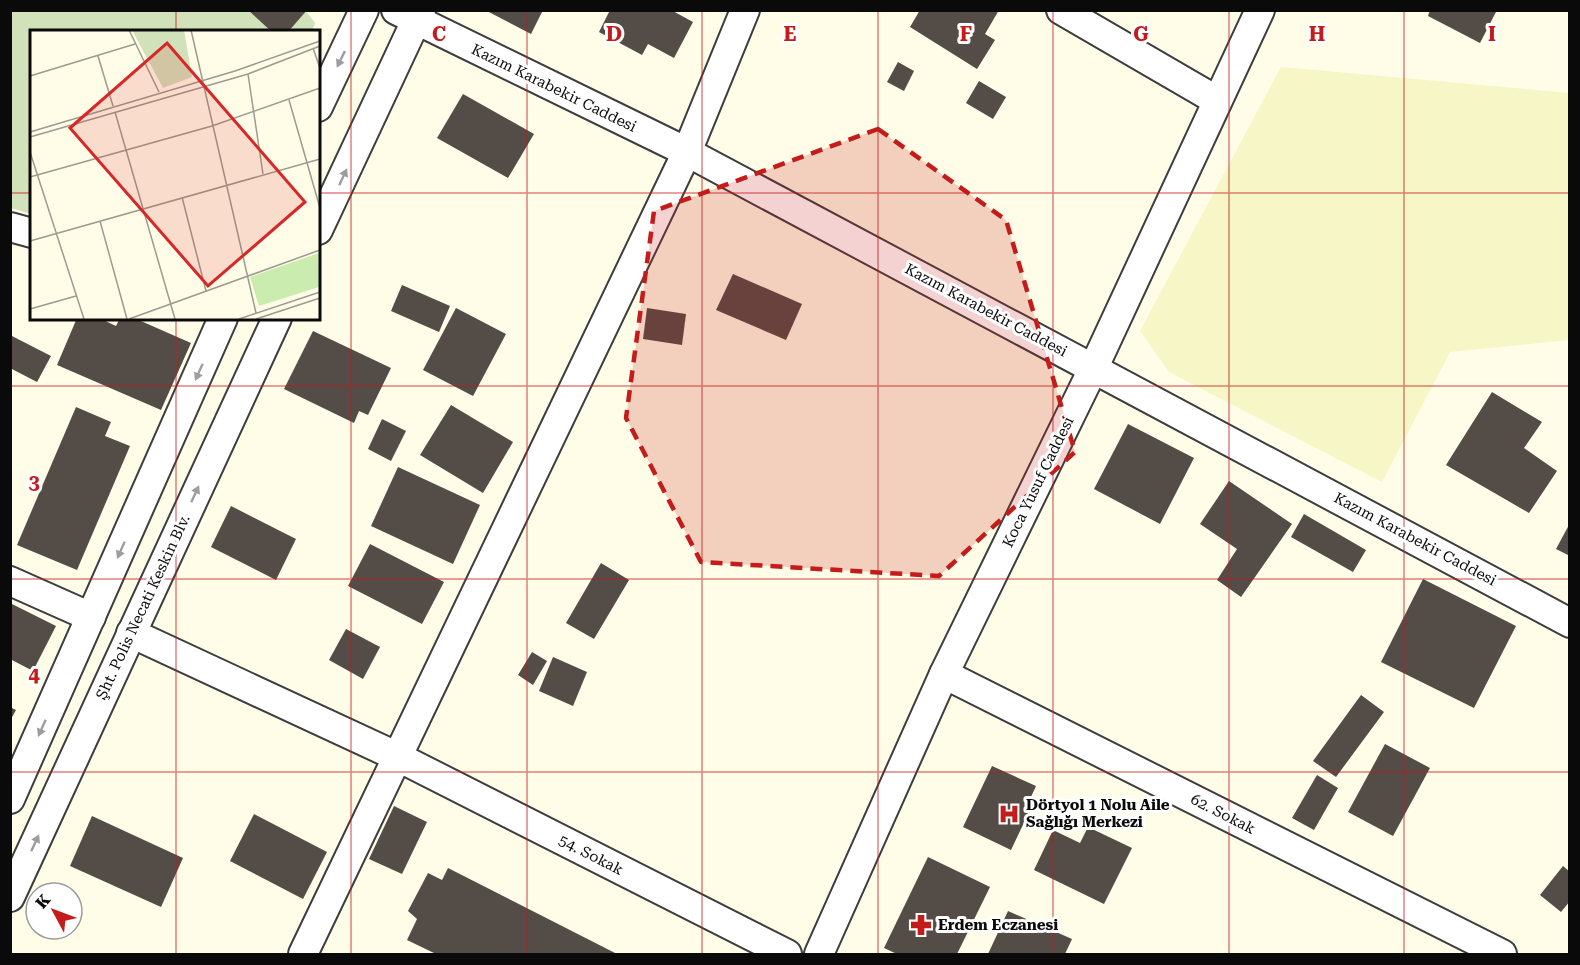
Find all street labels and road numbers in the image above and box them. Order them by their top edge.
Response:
street label: Kazım Karabekir Caddesi [469,40,640,136]
street label: Kazım Karabekir Caddesi [902,260,1070,361]
street label: Koca Yusuf Caddesi [999,414,1078,550]
street label: Kazım Karabekir Caddesi [1331,489,1499,590]
street label: Şht. Polis Necati Keskin Blv. [92,512,194,702]
street label: 62. Sokak [1188,790,1259,838]
street label: 54. Sokak [556,831,627,879]

